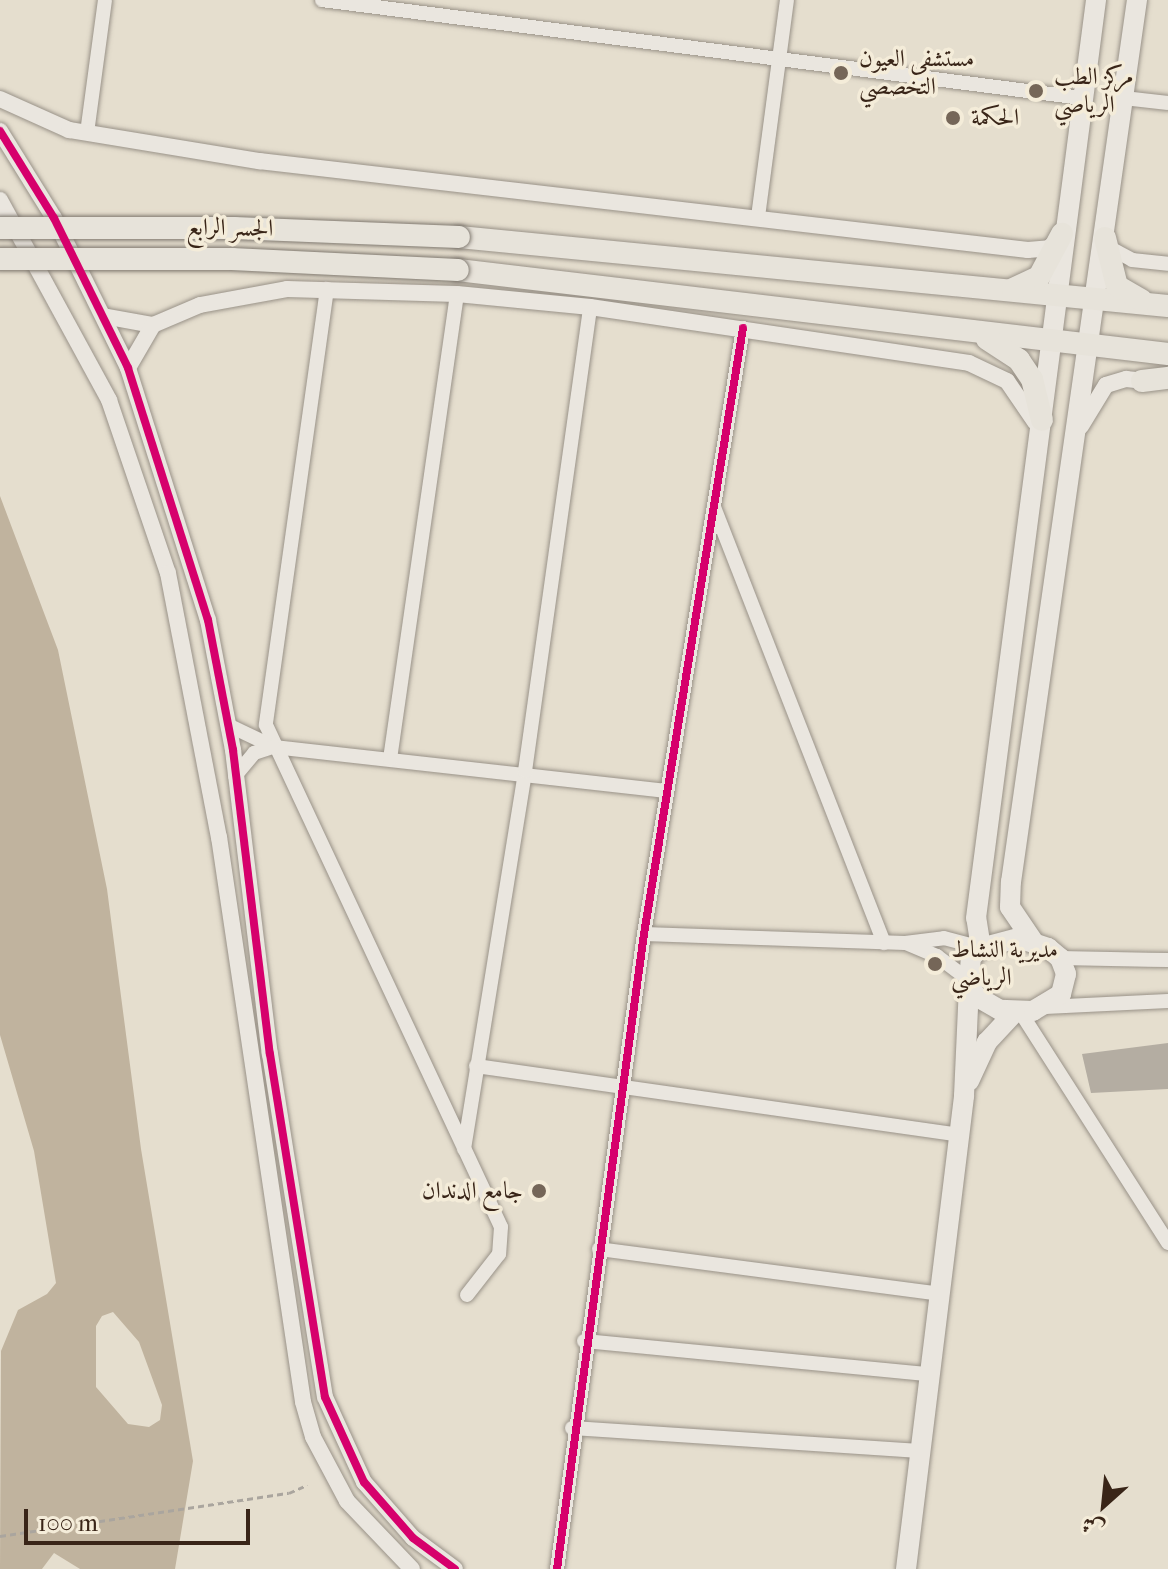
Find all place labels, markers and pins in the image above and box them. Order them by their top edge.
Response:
place label: مستشفى العيون التخصصي [859,45,974,101]
marker: مستشفى العيون التخصصي [830,62,852,84]
place label: مركز الطب الرياصي [1054,63,1133,119]
marker: مركز الطب الرياصي [1025,80,1047,102]
place label: الحكمة [971,104,1019,132]
marker: الحكمة [942,107,964,129]
place label: مديرية النشاط الرياضي [951,936,1058,992]
marker: مديرية النشاط الرياضي [926,955,944,973]
place label: جامع الدندان [422,1177,523,1205]
marker: جامع الدندان [530,1182,548,1200]

